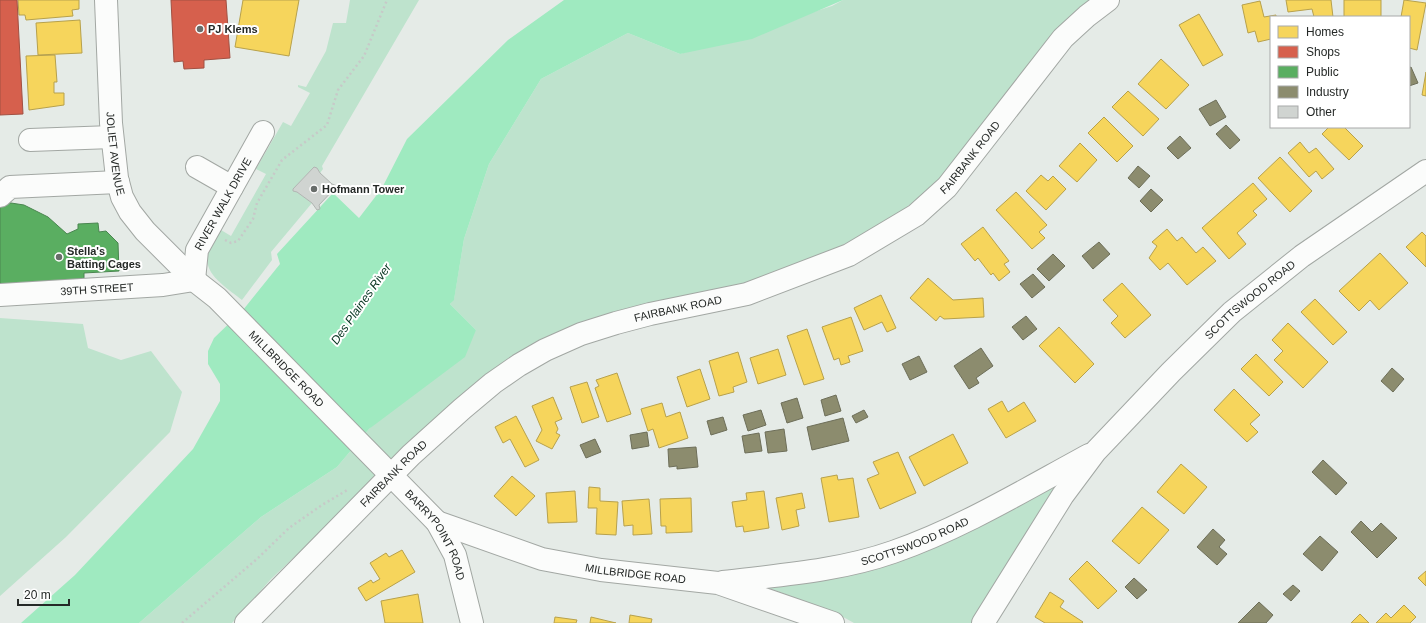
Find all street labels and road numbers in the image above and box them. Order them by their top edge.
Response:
street label: JOLIET AVENUE [105,112,127,197]
street label: FAIRBANK ROAD [938,118,1002,196]
street label: RIVER WALK DRIVE [192,155,253,252]
street label: SCOTTSWOOD ROAD [1202,258,1298,341]
street label: 39TH STREET [60,281,134,297]
street label: FAIRBANK ROAD [633,293,723,324]
street label: MILLBRIDGE ROAD [247,328,326,409]
street label: FAIRBANK ROAD [358,438,429,509]
street label: BARRYPOINT ROAD [403,487,467,581]
street label: SCOTTSWOOD ROAD [859,515,971,567]
street label: MILLBRIDGE ROAD [584,561,687,585]

